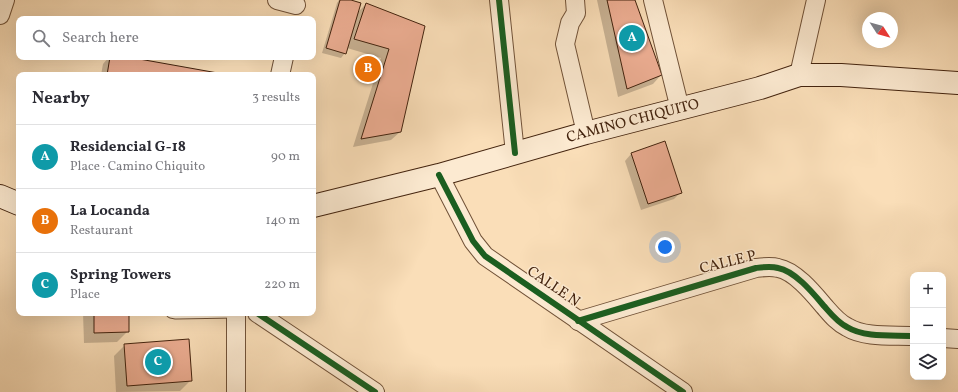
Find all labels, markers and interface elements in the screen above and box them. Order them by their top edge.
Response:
north arrow [862,12,898,48]
search box [16,16,316,60]
pin: A [619,23,645,53]
icon: search [30,27,52,49]
text: Search here [62,28,139,49]
pin: B [355,54,381,84]
text: Nearby [32,87,90,110]
text: 3 results [252,89,300,107]
street label: CAMINO CHIQUITO [564,94,702,149]
text: Residencial G-18 [70,137,186,158]
text: A [40,148,50,166]
text: 90 m [271,148,300,166]
text: Place · Camino Chiquito [70,158,205,176]
text: La Locanda [70,201,150,222]
text: B [41,212,49,230]
text: 140 m [266,212,300,230]
text: Restaurant [70,222,133,240]
your location [655,237,675,257]
street label: CALLE P [698,246,759,280]
street label: CALLE N [522,262,584,312]
text: Spring Towers [70,265,171,286]
map controls [910,272,946,380]
button: + [910,272,946,308]
text: C [41,276,49,294]
text: 220 m [264,276,300,294]
text: Place [70,286,100,304]
button: − [910,308,946,344]
button: layers [910,344,946,380]
pin: C [145,347,171,377]

